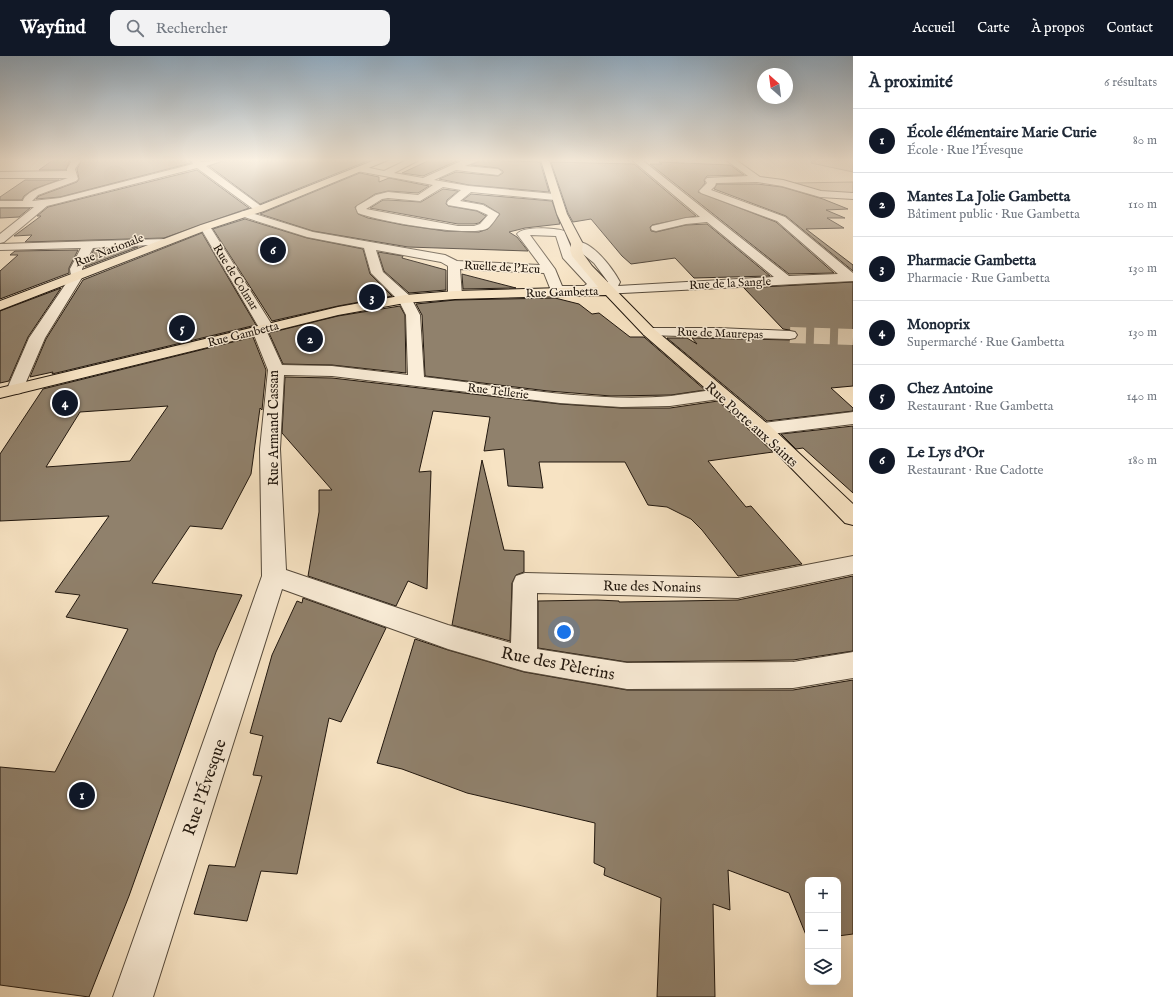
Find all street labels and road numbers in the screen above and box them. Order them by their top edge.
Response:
street label: Rue Nationale [73,230,146,270]
street label: Rue de Colmar [209,241,262,314]
street label: Ruelle de l'Ecu [464,258,540,277]
street label: Rue de la Sangle [689,274,772,293]
street label: Rue Gambetta [525,284,599,301]
street label: Rue Gambetta [206,318,281,351]
street label: Rue de Maurepas [676,324,763,344]
street label: Rue Armand Cassan [265,369,283,486]
street label: Rue Porte aux Saints [701,378,802,471]
street label: Rue Tellerie [466,380,530,403]
street label: Rue des Nonains [603,577,701,597]
street label: Rue des Pèlerins [499,643,616,686]
street label: Rue l'Évesque [178,736,232,838]

